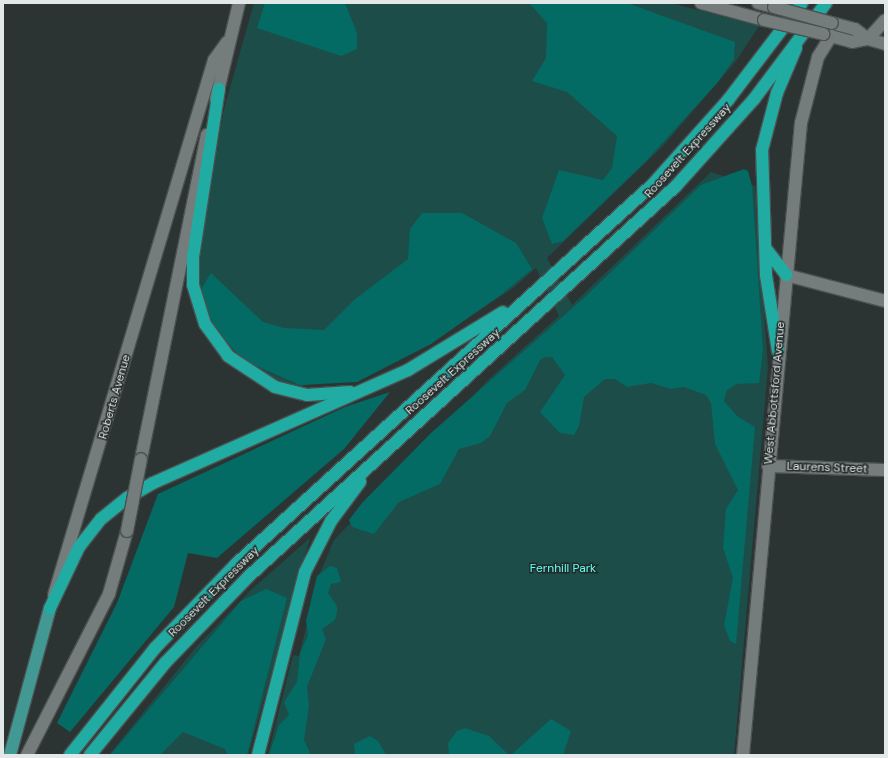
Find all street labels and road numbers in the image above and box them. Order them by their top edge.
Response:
street label: Roosevelt Expressway [642,101,734,201]
street label: West Abbottsford Avenue [762,321,788,465]
street label: Roosevelt Expressway [403,326,503,418]
street label: Roberts Avenue [96,353,134,441]
street label: Laurens Street [786,459,868,477]
street label: Roosevelt Expressway [166,544,262,640]

